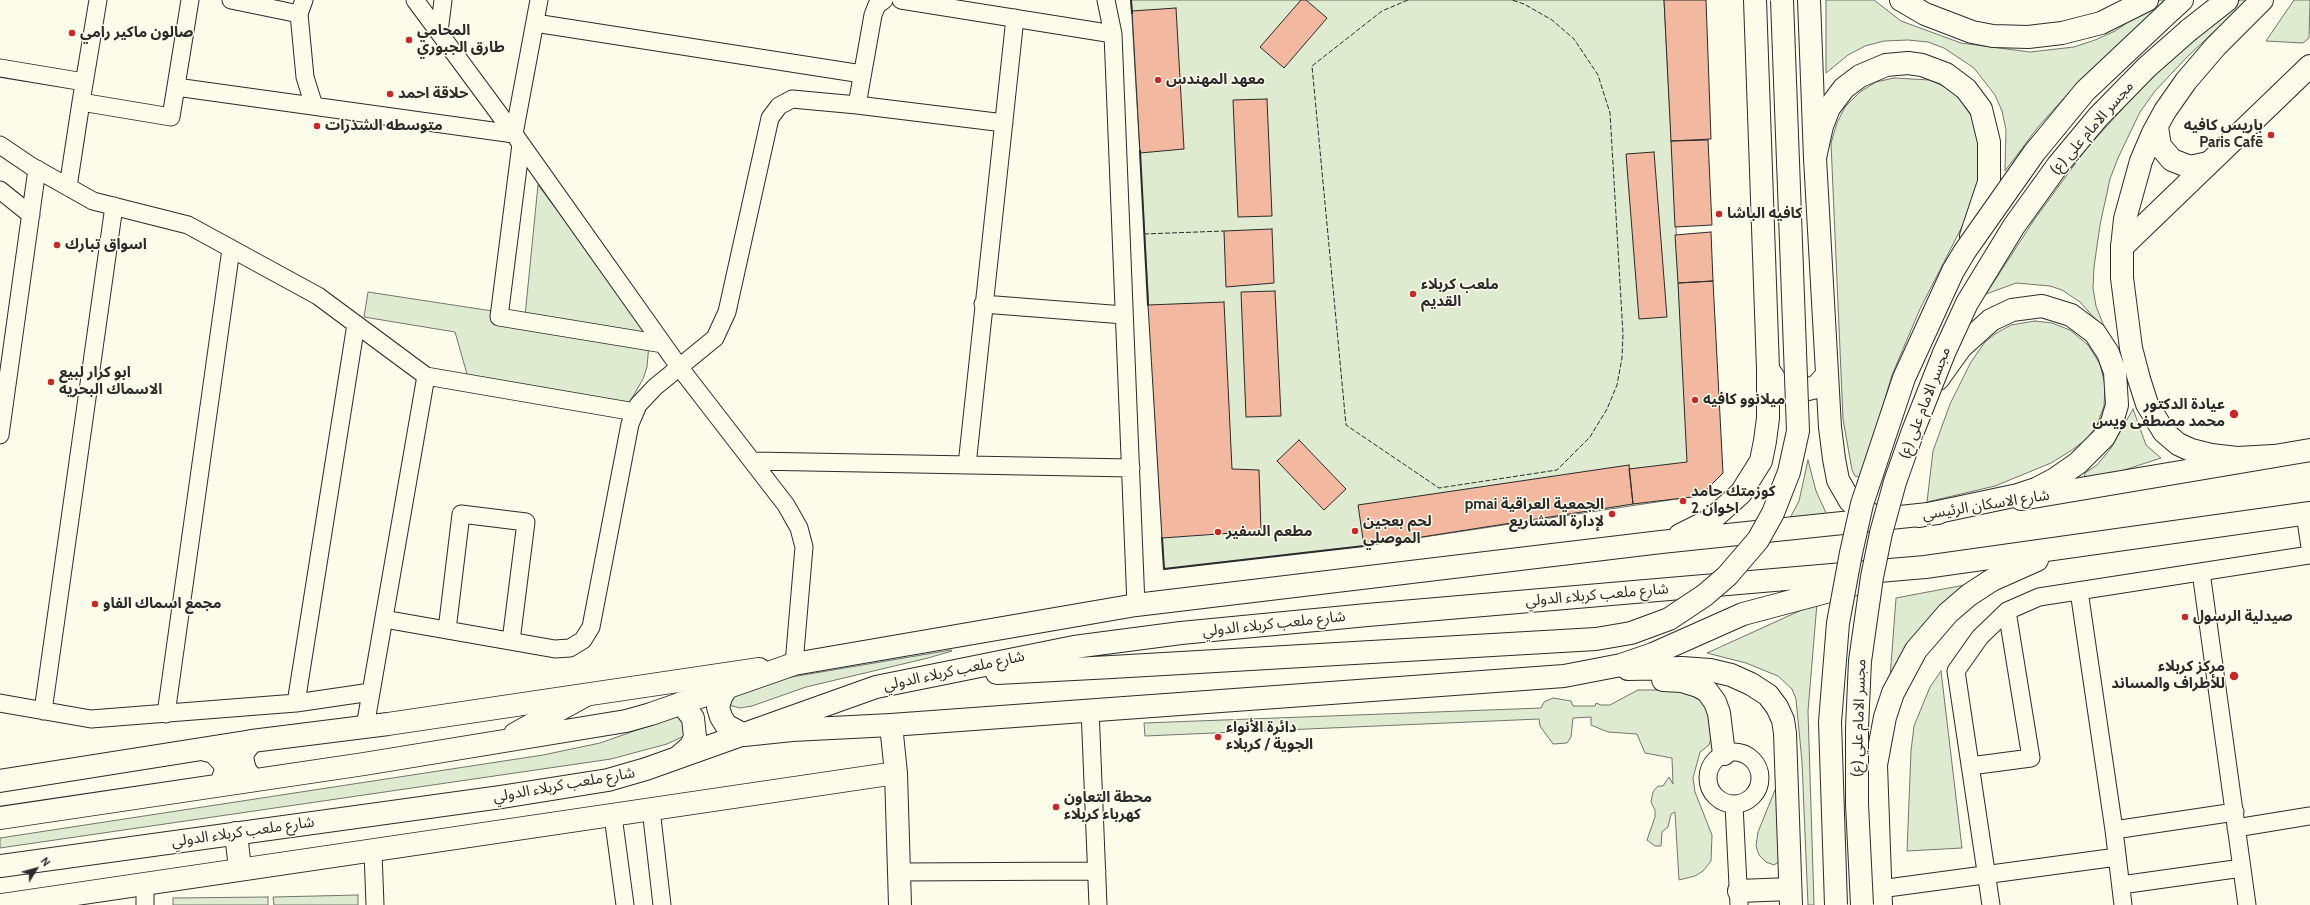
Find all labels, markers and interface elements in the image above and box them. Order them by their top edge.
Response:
place label: المحامي طارق الجبوري [417,22,505,57]
place label: صالون ماكير رامي [80,24,193,42]
marker: صالون ماكير رامي [67,28,77,38]
marker: المحامي طارق الجبوري [404,35,414,45]
place label: معهد المهندس [1166,71,1265,89]
marker: معهد المهندس [1153,75,1163,85]
street label: مجسر الامام علي (ع) [2046,78,2138,178]
place label: حلاقة احمد [398,85,468,103]
marker: حلاقة احمد [385,89,395,99]
place label: متوسطه الشذرات [325,117,443,135]
place label: باريس كافيه Paris Cafē [2184,117,2263,152]
marker: متوسطه الشذرات [312,121,322,131]
marker: باريس كافيه Paris Cafē [2266,130,2276,140]
place label: كافيه الباشا [1727,205,1802,223]
marker: كافيه الباشا [1714,209,1724,219]
place label: اسواق تبارك [65,236,147,254]
marker: اسواق تبارك [52,240,62,250]
place label: ملعب كربلاء القديم [1421,276,1499,311]
marker: ملعب كربلاء القديم [1408,289,1418,299]
street label: مجسر الامام علي (ع) [1895,345,1955,461]
place label: ابو كرار لبيع الاسماك البحريه [59,364,162,399]
marker: ابو كرار لبيع الاسماك البحريه [46,377,56,387]
place label: ميلانوو كافيه [1703,391,1785,409]
marker: ميلانوو كافيه [1690,395,1700,405]
place label: عيادة الدكتور محمد مصطفى ويس [2092,396,2225,431]
marker: عيادة الدكتور محمد مصطفى ويس [2228,408,2240,420]
place label: كوزمتك حامد اخوان 2 [1691,483,1776,518]
street label: شارع الاسكان الرئيسي [1921,486,2051,524]
place label: pmai الجمعية العراقية لإدارة المشاريع [1465,496,1604,531]
marker: كوزمتك حامد اخوان 2 [1678,496,1688,506]
marker: pmai الجمعية العراقية لإدارة المشاريع [1607,509,1617,519]
place label: لحم بعجين الموصلي [1363,513,1432,548]
place label: مطعم السفير [1226,523,1312,541]
marker: لحم بعجين الموصلي [1350,526,1360,536]
marker: مطعم السفير [1213,527,1223,537]
street label: شارع ملعب كربلاء الدولي [1525,580,1669,610]
place label: مجمع اسماك الفاو [103,595,221,613]
marker: مجمع اسماك الفاو [90,599,100,609]
street label: شارع ملعب كربلاء الدولي [1202,608,1346,640]
place label: صيدلية الرسول [2193,608,2293,626]
marker: صيدلية الرسول [2180,612,2190,622]
street label: شارع ملعب كربلاء الدولي [882,647,1026,695]
place label: مركز كربلاء للأطراف والمساند [2111,658,2225,693]
street label: مجسر الامام علي (ع) [1848,659,1870,777]
marker: مركز كربلاء للأطراف والمساند [2228,670,2240,682]
place label: دائرة الأنواء الجوية / كربلاء [1226,719,1313,754]
marker: دائرة الأنواء الجوية / كربلاء [1213,732,1223,742]
street label: شارع ملعب كربلاء الدولي [492,764,636,806]
place label: محطة التعاون كهرباء كربلاء [1064,789,1152,824]
marker: محطة التعاون كهرباء كربلاء [1051,802,1061,812]
street label: شارع ملعب كربلاء الدولي [171,813,315,851]
north arrow [16,849,56,889]
text: N [38,854,54,869]

